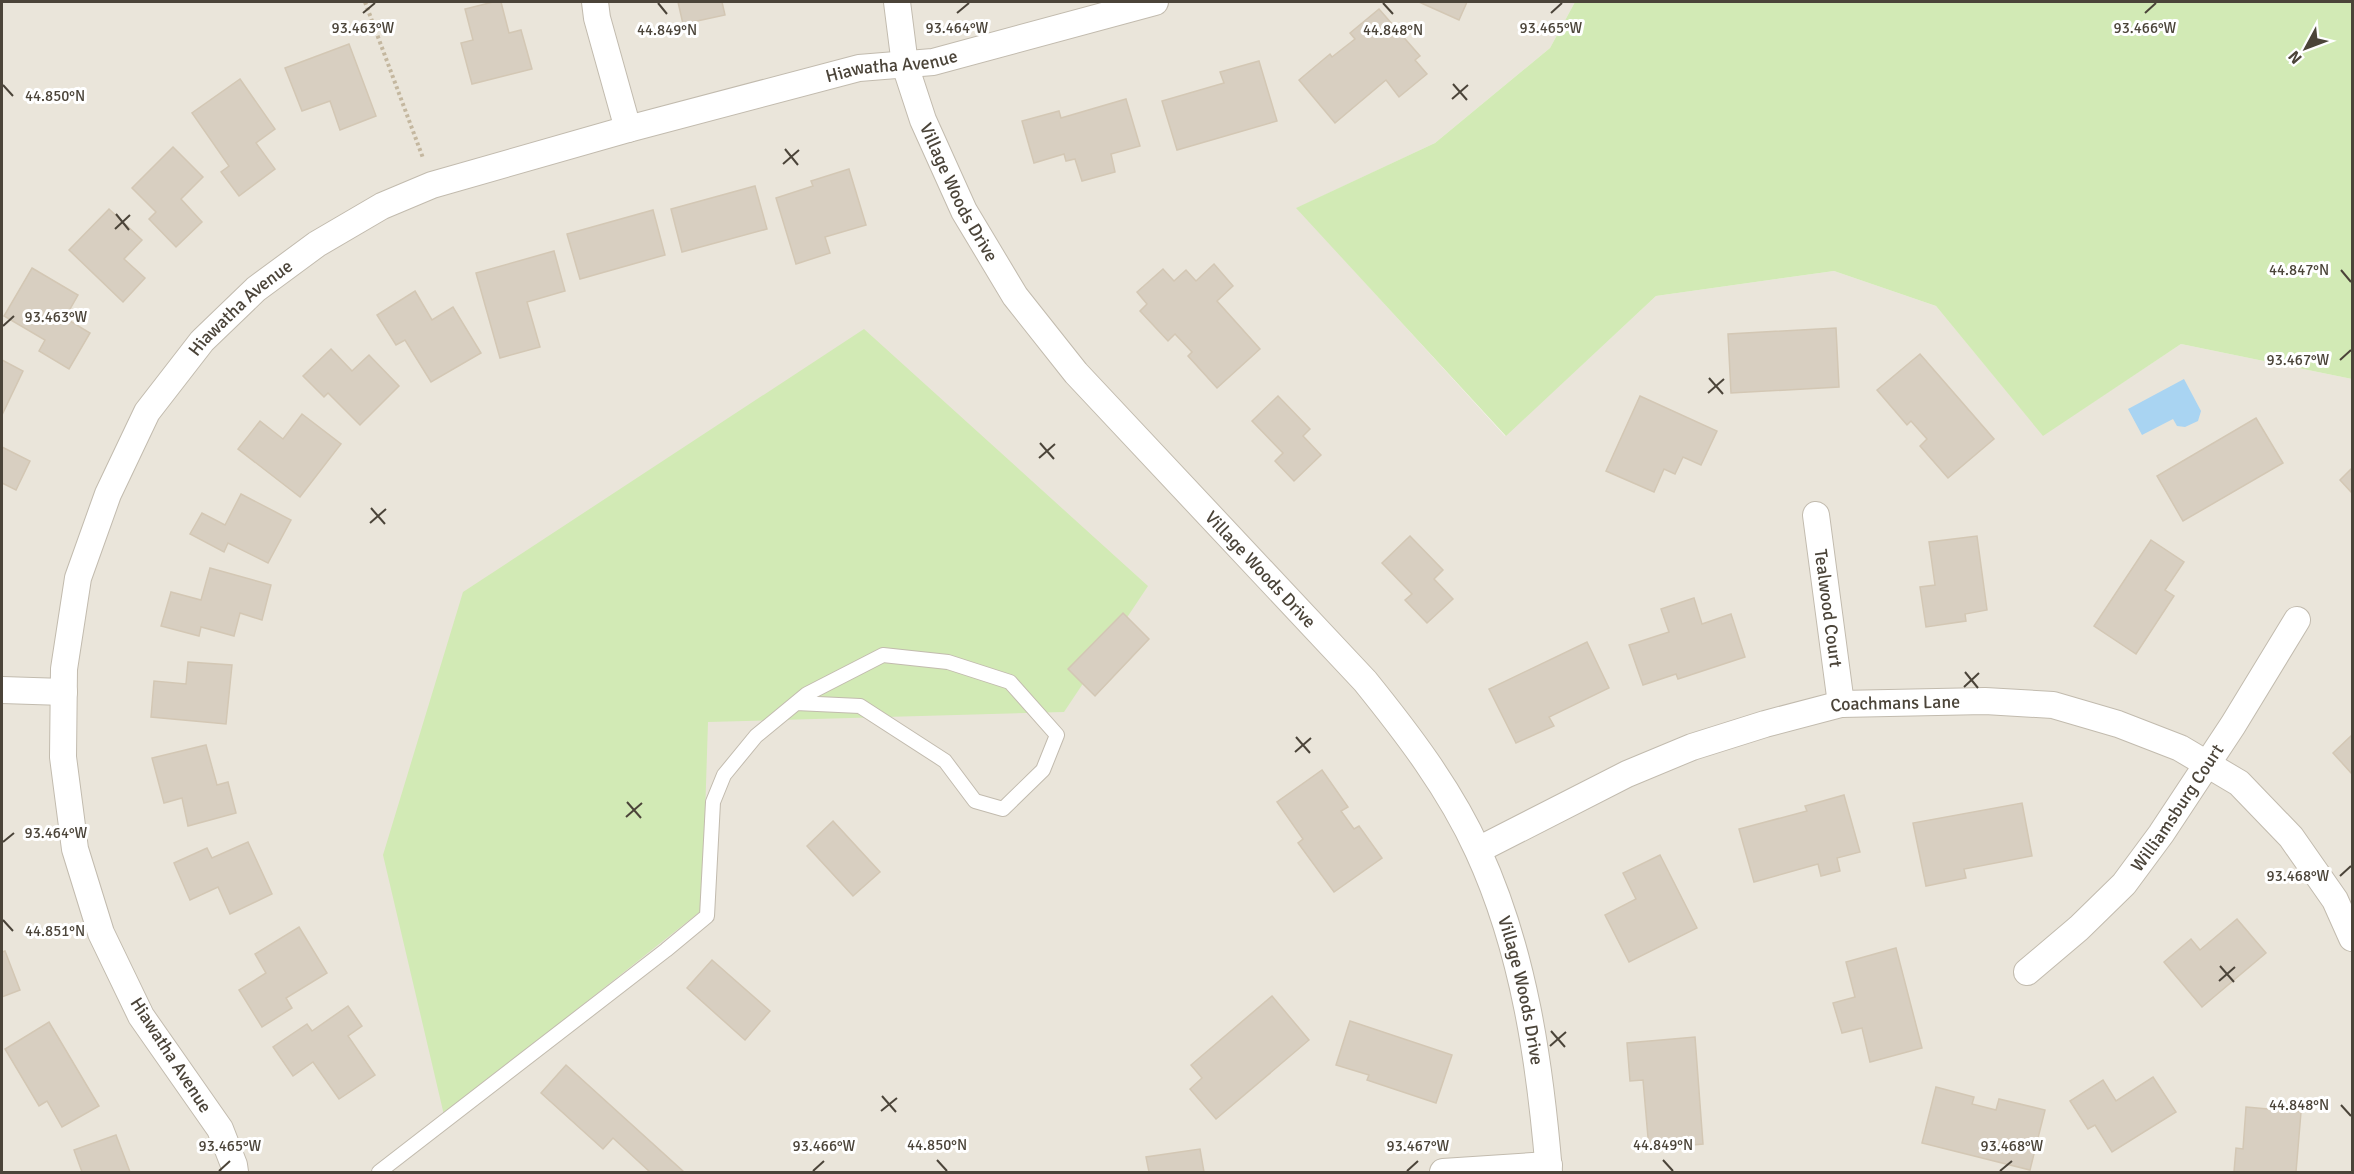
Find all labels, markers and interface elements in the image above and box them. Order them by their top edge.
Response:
north arrow [2276,18,2336,78]
text: 93.463°W [332,19,395,37]
text: 93.464°W [926,19,989,37]
text: 93.465°W [1520,19,1583,37]
text: 93.466°W [2114,19,2177,37]
text: 44.849°N [637,21,697,39]
text: 44.848°N [1363,21,1423,39]
street label: Hiawatha Avenue [823,45,960,87]
text: N [2284,46,2307,68]
text: 44.850°N [25,87,85,105]
street label: Village Woods Drive [915,120,1003,265]
street label: Hiawatha Avenue [184,255,297,360]
text: 44.847°N [2269,261,2329,279]
text: 93.463°W [25,308,88,326]
text: 93.467°W [2267,351,2330,369]
street label: Village Woods Drive [1200,506,1320,633]
street label: Tealwood Court [1810,548,1847,669]
street label: Coachmans Lane [1828,691,1960,717]
street label: Williamsburg Court [2126,740,2228,876]
text: 93.464°W [25,824,88,842]
text: 93.468°W [2267,867,2330,885]
street label: Village Woods Drive [1493,913,1548,1066]
text: 44.851°N [25,922,85,940]
street label: Hiawatha Avenue [126,993,216,1117]
text: 44.848°N [2269,1096,2329,1114]
text: 44.850°N [907,1136,967,1154]
text: 44.849°N [1633,1136,1693,1154]
text: 93.465°W [199,1137,262,1155]
text: 93.466°W [793,1137,856,1155]
text: 93.467°W [1387,1137,1450,1155]
text: 93.468°W [1981,1137,2044,1155]

